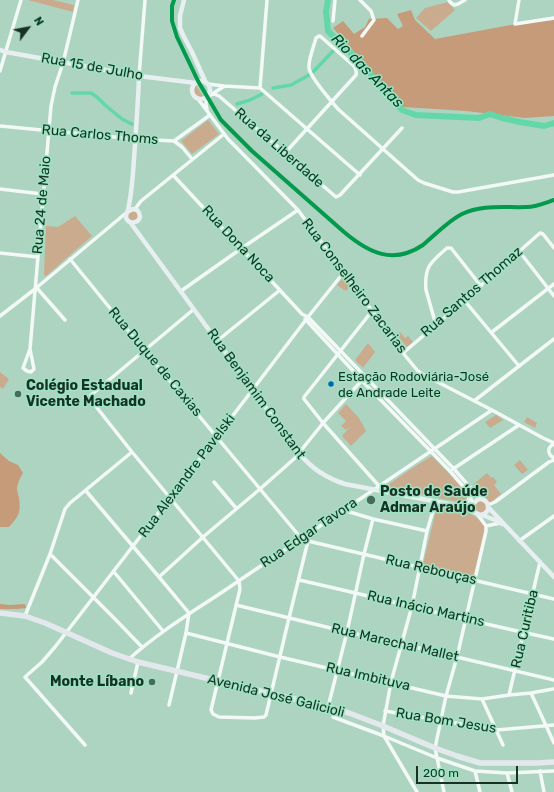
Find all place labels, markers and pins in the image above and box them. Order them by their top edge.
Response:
place label: Estação Rodoviária-José de Andrade Leite [338,369,489,400]
place label: Colégio Estadual Vicente Machado [26,378,146,410]
marker: Estação Rodoviária-José de Andrade Leite [326,379,336,389]
marker: Colégio Estadual Vicente Machado [13,389,23,399]
place label: Posto de Saúde Admar Araújo [380,484,488,516]
marker: Posto de Saúde Admar Araújo [365,494,377,506]
place label: Monte Líbano [50,674,144,690]
marker: Monte Líbano [147,677,157,687]

